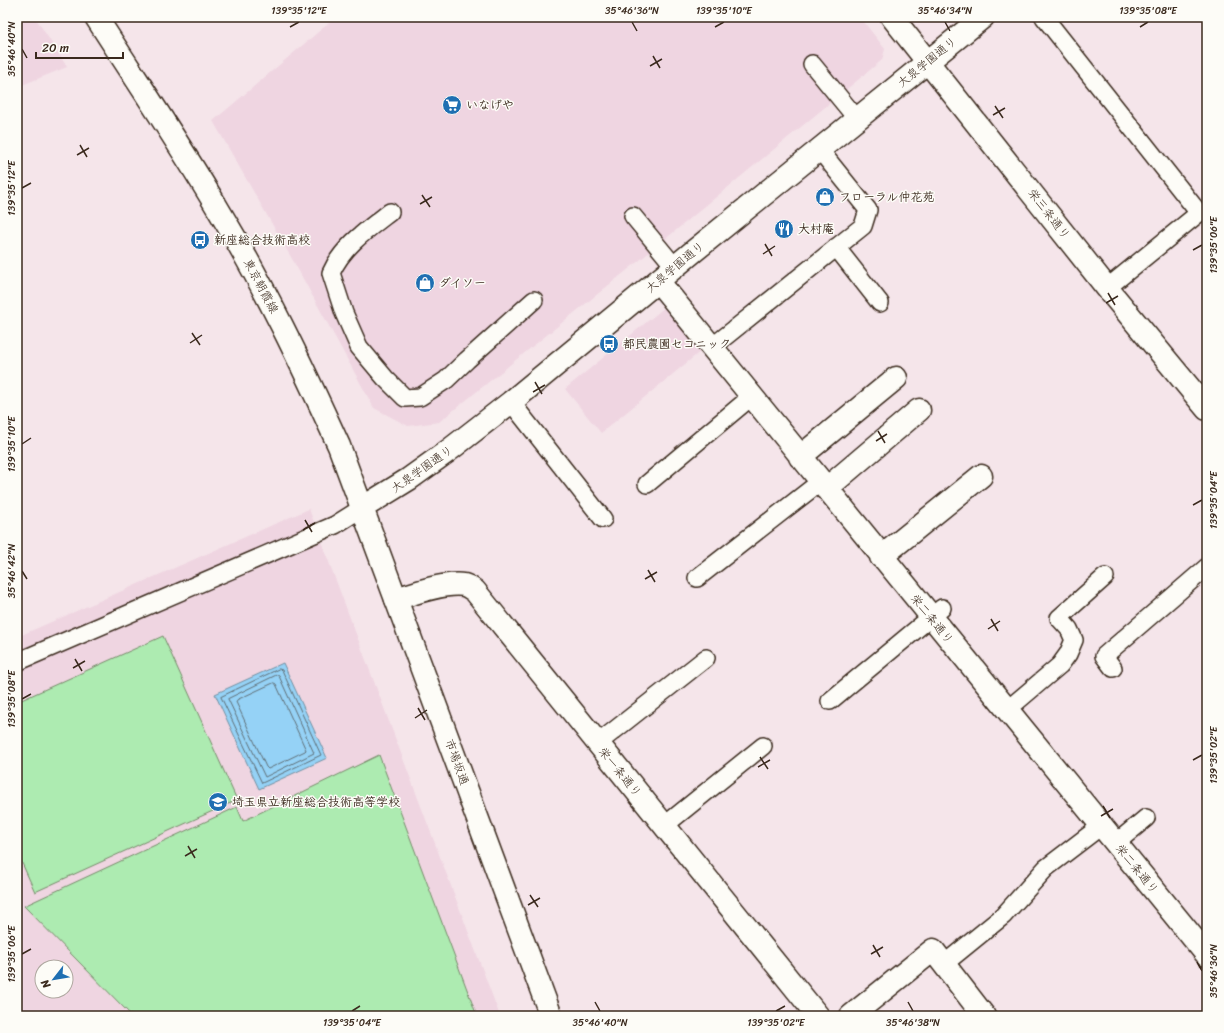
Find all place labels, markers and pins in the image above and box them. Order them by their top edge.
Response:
supermarket icon: いなげや [441,94,463,116]
place label: いなげや [466,94,514,116]
shop icon: フローラル仲花苑 [814,186,836,208]
place label: フローラル仲花苑 [839,186,935,208]
restaurant icon: 大村庵 [773,218,795,240]
place label: 大村庵 [798,218,834,240]
bus stop icon: 新座総合技術高校 [189,229,211,251]
place label: 新座総合技術高校 [214,229,310,251]
shop icon: ダイソー [414,272,436,294]
place label: ダイソー [439,272,486,294]
bus stop icon: 都民農園セコニック [598,333,620,355]
place label: 都民農園セコニック [623,333,731,355]
school or university icon: 埼玉県立新座総合技術高等学校 [207,791,229,813]
place label: 埼玉県立新座総合技術高等学校 [232,791,400,813]

